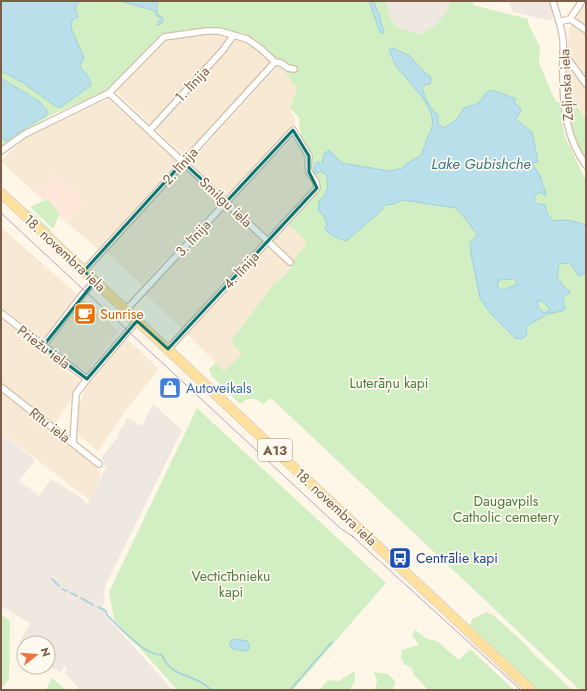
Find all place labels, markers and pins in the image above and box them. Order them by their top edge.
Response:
cafe icon: Sunrise [72,301,98,327]
place label: Sunrise [100,304,144,324]
shop icon: Autoveikals [157,375,183,401]
place label: Autoveikals [186,378,252,398]
bus stop icon: Centrālie kapi [387,545,413,571]
place label: Centrālie kapi [416,548,498,568]

